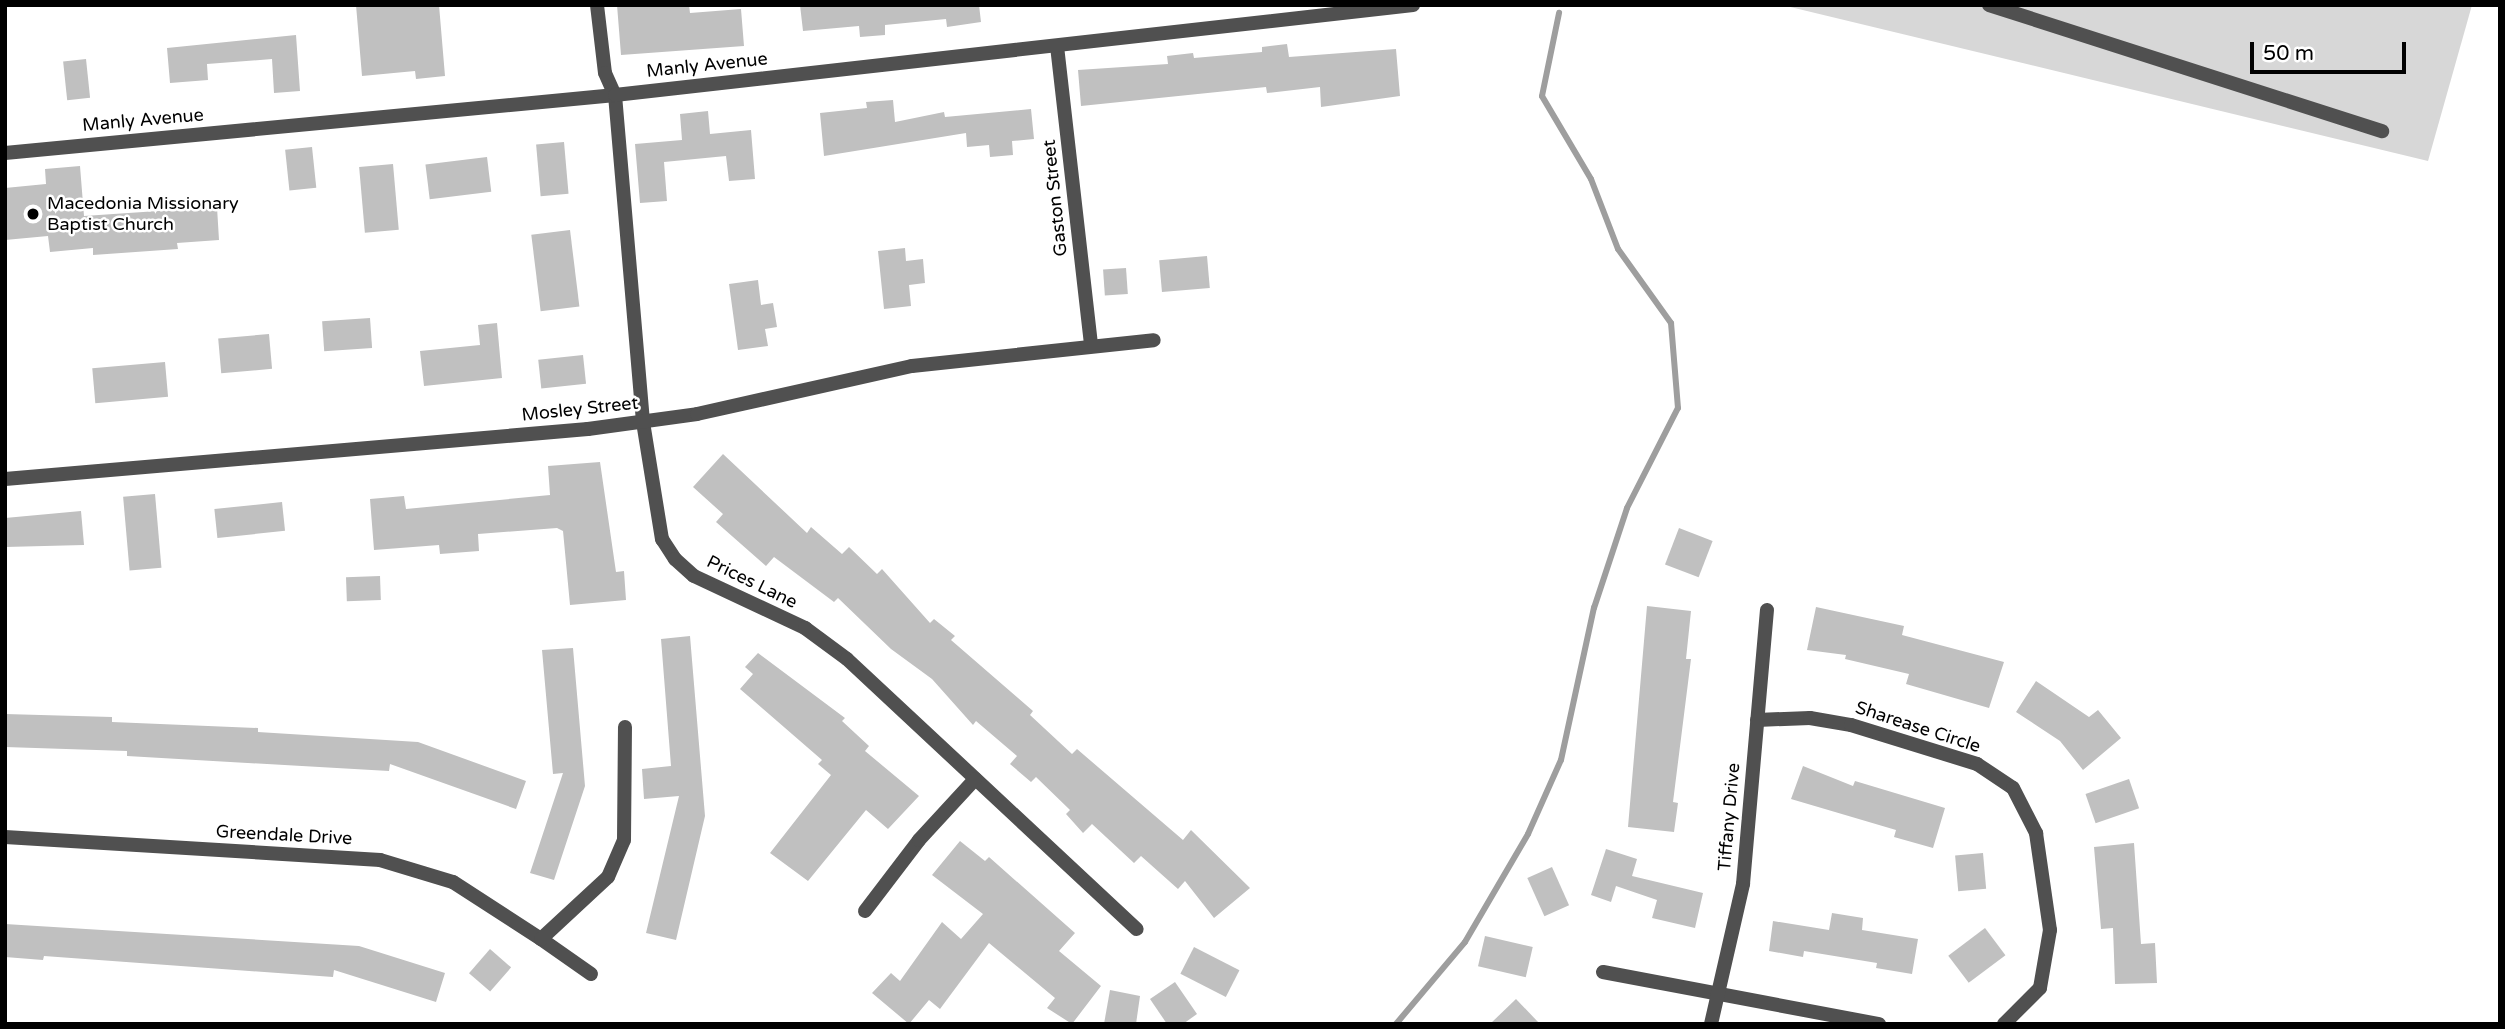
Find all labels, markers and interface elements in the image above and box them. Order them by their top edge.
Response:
scale bar [2253,28,2409,72]
text: 50 m [2263,41,2314,66]
street label: Manly Avenue [645,48,769,82]
street label: Manly Avenue [81,104,205,136]
street label: Gaston Street [1038,139,1072,257]
place label: Macedonia Missionary Baptist Church [47,193,239,235]
marker: Macedonia Missionary Baptist Church [25,206,41,222]
street label: Mosley Street [521,392,639,426]
street label: Prices Lane [703,551,801,613]
street label: Sharease Circle [1853,697,1983,757]
street label: Tiffany Drive [1714,762,1744,872]
street label: Greendale Drive [215,821,353,849]

